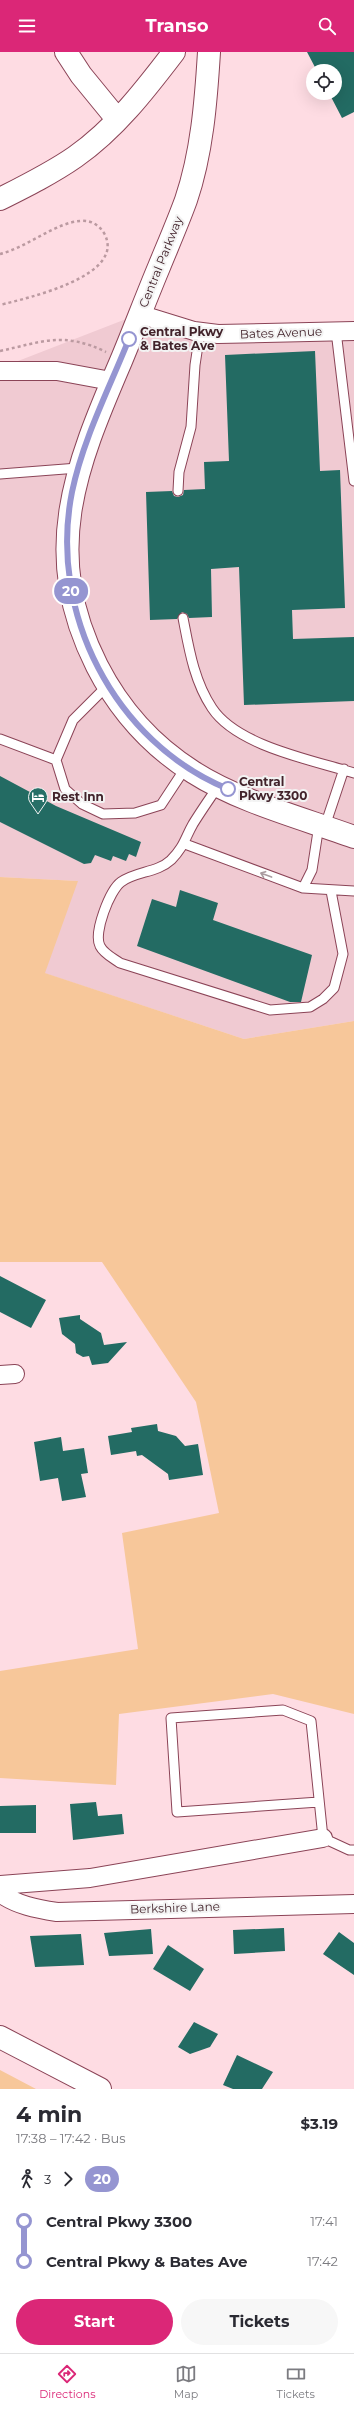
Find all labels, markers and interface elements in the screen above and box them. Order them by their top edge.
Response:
icon: menu [16,15,38,37]
text: Transo [146,15,208,37]
icon: search [316,15,338,37]
map controls [306,64,342,100]
button: locate [306,64,342,100]
street label: Central Parkway [135,214,186,310]
place label: Central Pkwy & Bates Ave [140,324,224,353]
street label: Bates Avenue [240,324,322,341]
marker: Central Pkwy & Bates Ave [121,331,137,347]
line badge: 20 [53,578,89,604]
text: 20 [62,582,80,600]
place label: Central Pkwy 3300 [239,774,307,803]
marker: Central Pkwy 3300 [220,781,236,797]
hotel icon: Rest Inn [27,786,49,814]
place label: Rest Inn [52,789,104,804]
one-way arrow [261,870,273,878]
street label: Berkshire Lane [130,1898,220,1917]
text: 4 min [16,2101,82,2128]
text: $3.19 [300,2114,338,2133]
text: 17:38 – 17:42 · Bus [16,2130,126,2146]
icon: walk [16,2168,38,2190]
icon: forward [57,2168,79,2190]
text: 20 [93,2170,111,2188]
text: 3 [44,2171,51,2187]
text: Central Pkwy 3300 [46,2212,192,2231]
text: 17:41 [310,2213,338,2229]
text: Central Pkwy & Bates Ave [46,2252,247,2271]
text: 17:42 [307,2253,338,2269]
button: Start [16,2299,173,2345]
button: Tickets [181,2299,338,2345]
tab: Directions [39,2363,96,2401]
tab: Map [174,2363,198,2401]
tab: Tickets [277,2363,315,2401]

